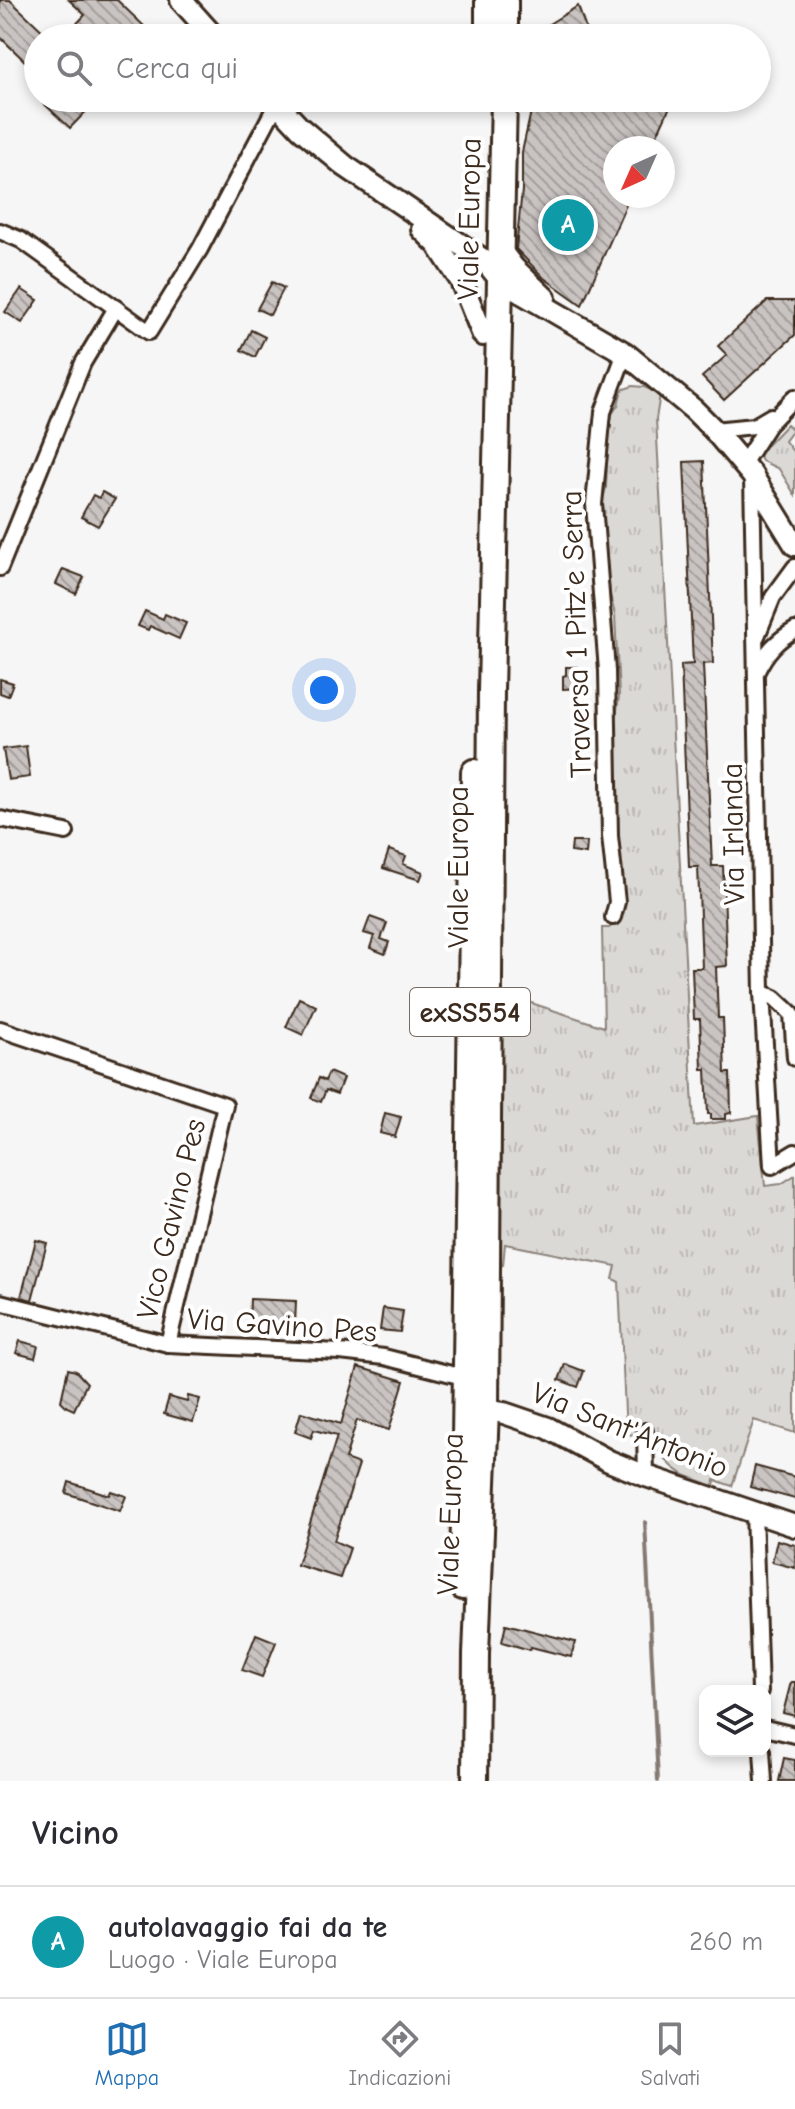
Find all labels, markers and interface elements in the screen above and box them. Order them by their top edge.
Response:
search box [24,24,771,112]
icon: search [52,46,96,90]
text: Cerca qui [116,51,238,86]
north arrow [603,136,675,208]
street label: Viale Europa [451,138,488,300]
pin: A [542,195,594,255]
street label: Traversa 1 Pitz'e Serra [554,490,599,778]
your location [304,670,344,710]
street label: Via Irlanda [715,763,752,905]
street label: Viale Europa [441,786,476,948]
road number: exSS554 [410,988,530,1036]
street label: Vico Gavino Pes [130,1115,213,1323]
street label: Via Gavino Pes [186,1301,378,1350]
street label: Via Sant'Antonio [527,1375,733,1486]
street label: Viale Europa [430,1432,471,1596]
map controls [699,1685,771,1757]
button: layers [699,1685,771,1757]
text: Vicino [32,1813,119,1853]
text: autolavaggio fai da te [108,1910,387,1945]
text: A [51,1927,65,1957]
text: 260 m [689,1927,763,1957]
text: Luogo · Viale Europa [108,1945,338,1975]
tab: Mappa [95,2017,159,2091]
tab: Indicazioni [349,2017,451,2091]
tab: Salvati [641,2017,700,2091]

